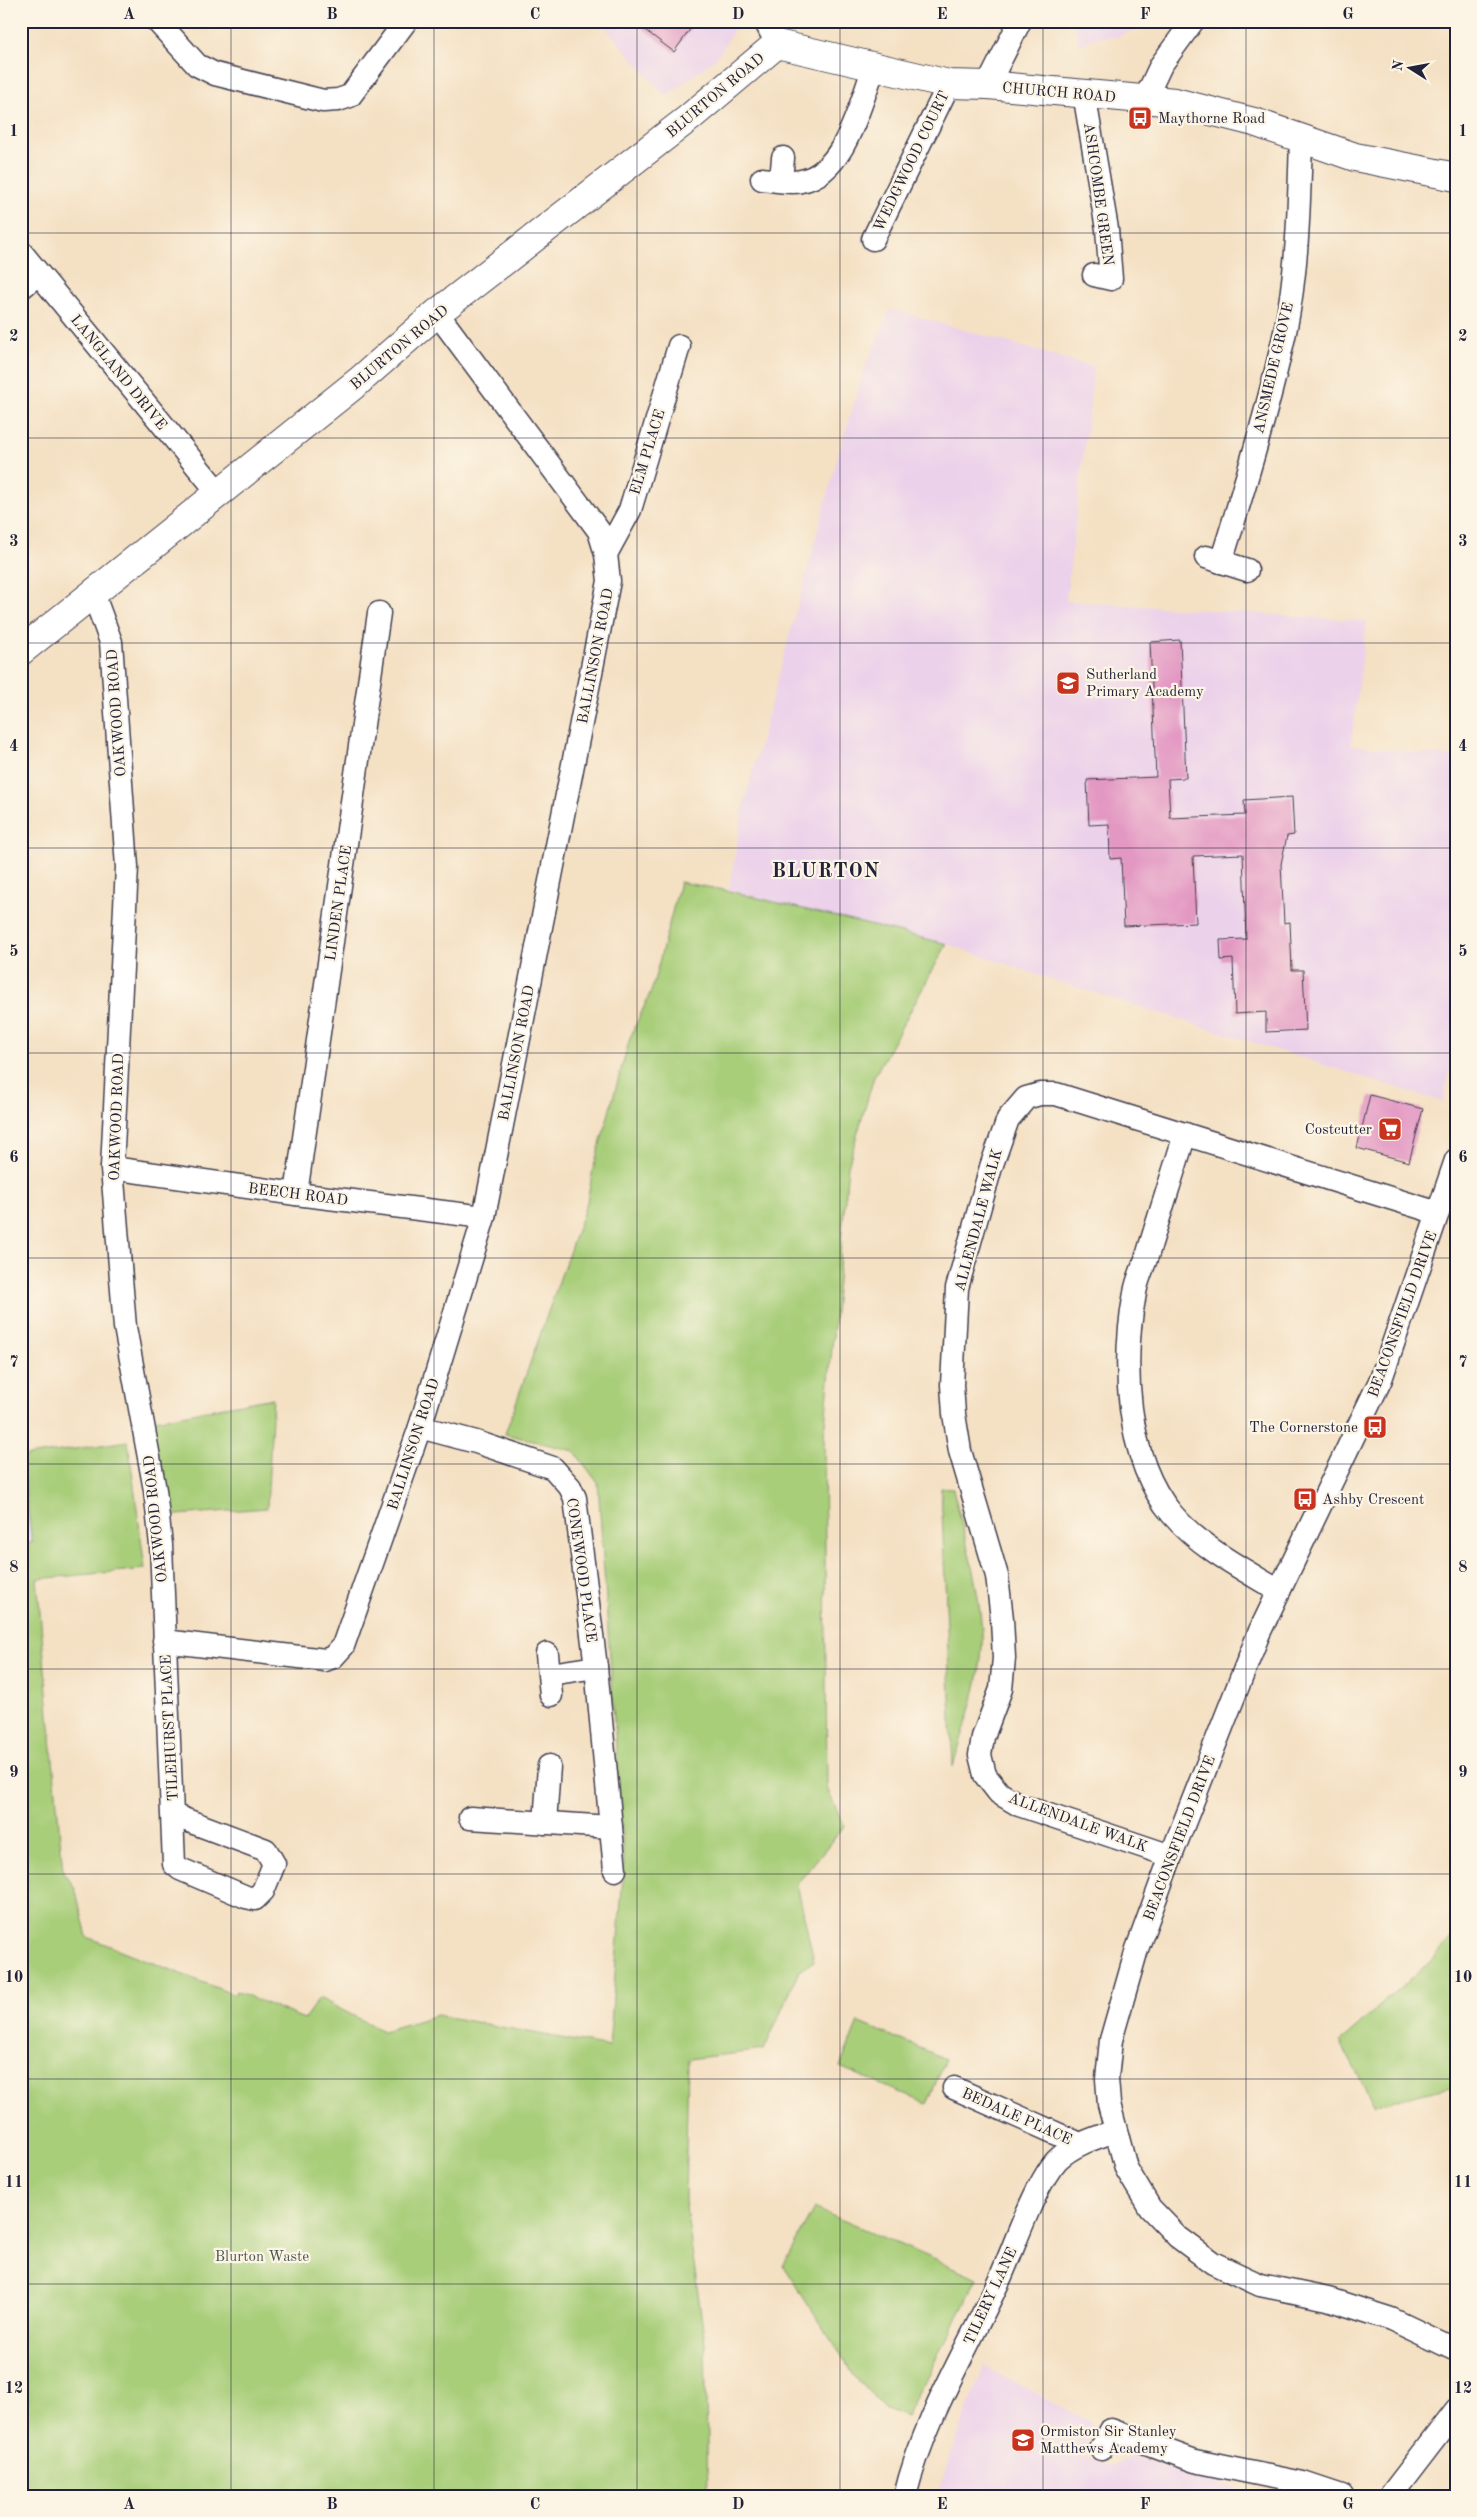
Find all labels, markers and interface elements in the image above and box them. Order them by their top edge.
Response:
text: A [123,7,135,23]
text: B [326,7,338,23]
text: C [530,7,540,23]
text: D [732,7,744,23]
text: E [936,7,948,23]
text: F [1140,7,1151,23]
text: G [1342,7,1354,23]
north arrow [1384,42,1434,92]
street label: BLURTON ROAD [664,51,768,141]
text: N [1390,59,1406,72]
street label: CHURCH ROAD [1001,81,1116,106]
street label: WEDGWOOD COURT [872,89,953,234]
bus stop icon: Maythorne Road [1127,105,1153,131]
place label: Maythorne Road [1158,112,1265,127]
street label: ASHCOMBE GREEN [1080,122,1115,267]
text: 1 [9,124,19,140]
text: 1 [1458,124,1468,140]
street label: ANSMEDE GROVE [1252,301,1297,435]
street label: BLURTON ROAD [348,303,452,393]
street label: LANGLAND DRIVE [67,313,169,433]
text: 2 [9,329,19,345]
text: 2 [1458,329,1468,345]
street label: ELM PLACE [628,408,669,497]
text: 3 [9,534,19,550]
text: 3 [1458,534,1468,550]
street label: BALLINSON ROAD [576,587,617,725]
street label: OAKWOOD ROAD [106,649,129,777]
place label: Sutherland Primary Academy [1086,668,1204,700]
school or university icon: Sutherland Primary Academy [1055,670,1081,696]
text: 4 [9,739,19,755]
text: 4 [1458,739,1468,755]
street label: LINDEN PLACE [324,844,355,962]
district label: BLURTON [772,862,880,882]
text: 5 [9,944,19,960]
text: 5 [1458,944,1468,960]
street label: BALLINSON ROAD [497,984,538,1122]
street label: OAKWOOD ROAD [108,1053,127,1181]
supermarket icon: Costcutter [1377,1116,1403,1142]
place label: Costcutter [1305,1123,1372,1138]
street label: ALLENDALE WALK [953,1147,1006,1293]
text: 6 [9,1150,19,1166]
text: 6 [1458,1150,1468,1166]
street label: BEECH ROAD [247,1182,349,1209]
street label: BEACONSFIELD DRIVE [1366,1229,1440,1400]
text: 7 [9,1355,19,1371]
text: 7 [1458,1355,1468,1371]
street label: BALLINSON ROAD [386,1377,443,1512]
bus stop icon: The Cornerstone [1362,1414,1388,1440]
place label: The Cornerstone [1249,1421,1358,1436]
street label: OAKWOOD ROAD [142,1454,171,1583]
bus stop icon: Ashby Crescent [1292,1486,1318,1512]
place label: Ashby Crescent [1322,1493,1424,1508]
street label: CONEWOOD PLACE [563,1497,598,1643]
text: 8 [9,1560,19,1576]
text: 8 [1458,1560,1468,1576]
street label: TILEHURST PLACE [159,1654,182,1802]
street label: BEACONSFIELD DRIVE [1142,1754,1219,1923]
text: 9 [9,1765,19,1781]
text: 9 [1458,1765,1468,1781]
street label: ALLENDALE WALK [1006,1791,1149,1856]
text: 10 [5,1970,23,1986]
text: 10 [1454,1970,1472,1986]
street label: BEDALE PLACE [959,2086,1074,2148]
text: 11 [5,2175,23,2191]
text: 11 [1454,2175,1472,2191]
street label: TILERY LANE [962,2246,1020,2348]
park label: Blurton Waste [215,2250,309,2265]
text: 12 [5,2381,23,2397]
text: 12 [1454,2381,1472,2397]
place label: Ormiston Sir Stanley Matthews Academy [1040,2425,1177,2457]
school or university icon: Ormiston Sir Stanley Matthews Academy [1010,2427,1036,2453]
text: A [123,2497,135,2513]
text: B [326,2497,338,2513]
text: C [530,2497,540,2513]
text: D [732,2497,744,2513]
text: E [936,2497,948,2513]
text: F [1140,2497,1151,2513]
text: G [1342,2497,1354,2513]

